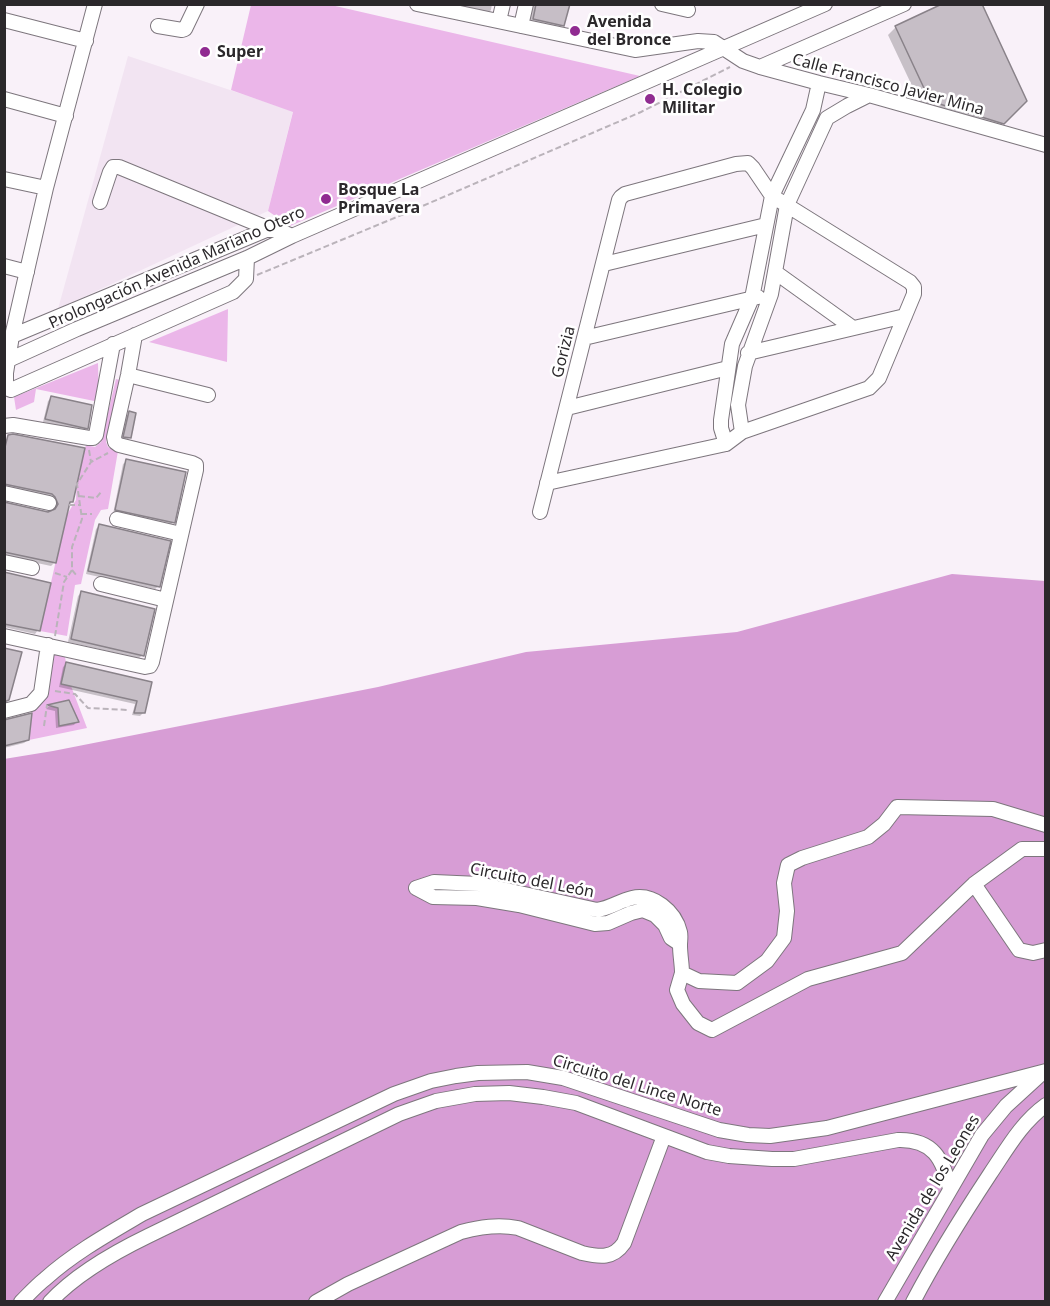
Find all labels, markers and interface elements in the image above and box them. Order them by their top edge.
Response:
place label: Avenida del Bronce [587,12,671,50]
marker: Avenida del Bronce [568,24,582,38]
place label: Super [217,42,263,62]
marker: Super [198,45,212,59]
street label: Calle Francisco Javier Mina [790,50,986,120]
place label: H. Colegio Militar [662,80,742,118]
marker: H. Colegio Militar [643,92,657,106]
place label: Bosque La Primavera [338,180,420,218]
marker: Bosque La Primavera [319,192,333,206]
street label: Prolongación Avenida Mariano Otero [46,203,308,333]
street label: Gorizia [548,324,580,380]
street label: Circuito del León [468,860,596,902]
street label: Circuito del Lince Norte [550,1051,724,1121]
street label: Avenida de los Leones [882,1112,984,1264]

